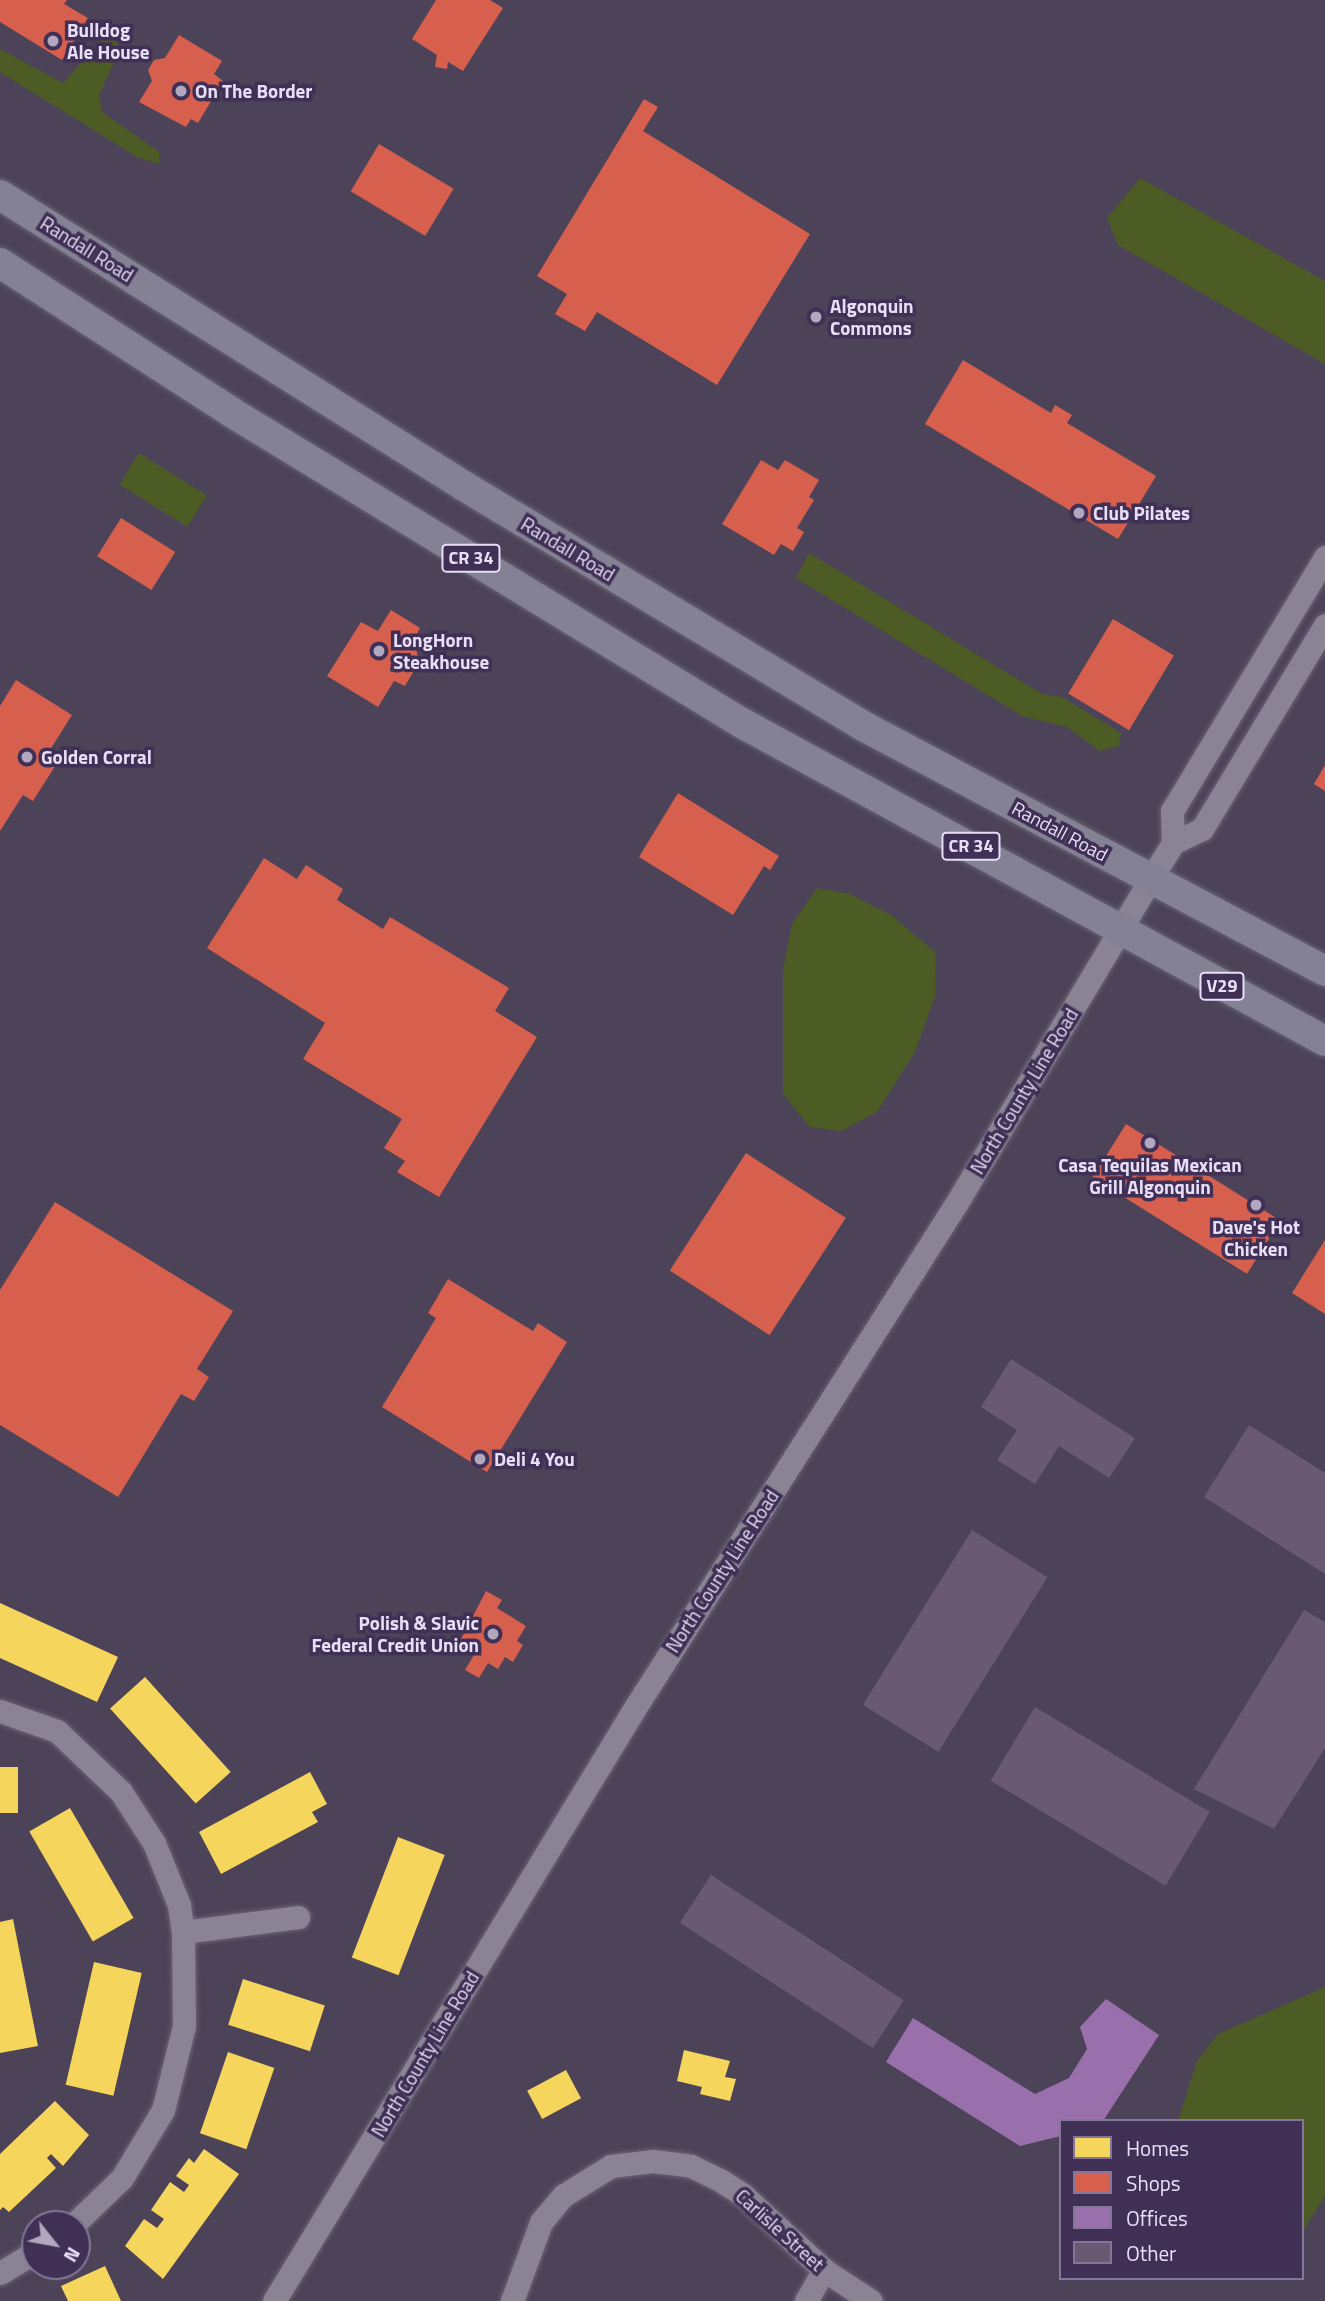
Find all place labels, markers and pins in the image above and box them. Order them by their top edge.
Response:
place label: Bulldog Ale House [67,19,149,63]
marker: Bulldog Ale House [45,33,61,49]
place label: On The Border [195,80,312,102]
marker: On The Border [173,83,189,99]
place label: Algonquin Commons [830,295,914,339]
marker: Algonquin Commons [808,309,824,325]
place label: Club Pilates [1093,502,1190,524]
marker: Club Pilates [1071,505,1087,521]
place label: LongHorn Steakhouse [393,629,489,673]
marker: LongHorn Steakhouse [371,643,387,659]
place label: Golden Corral [41,746,152,768]
marker: Golden Corral [19,749,35,765]
marker: Casa Tequilas Mexican Grill Algonquin [1142,1135,1158,1151]
place label: Casa Tequilas Mexican Grill Algonquin [1058,1154,1242,1198]
marker: Dave's Hot Chicken [1248,1197,1264,1213]
place label: Dave's Hot Chicken [1212,1216,1300,1260]
place label: Deli 4 You [494,1448,575,1470]
marker: Deli 4 You [472,1451,488,1467]
place label: Polish & Slavic Federal Credit Union [311,1612,479,1656]
marker: Polish & Slavic Federal Credit Union [485,1626,501,1642]

